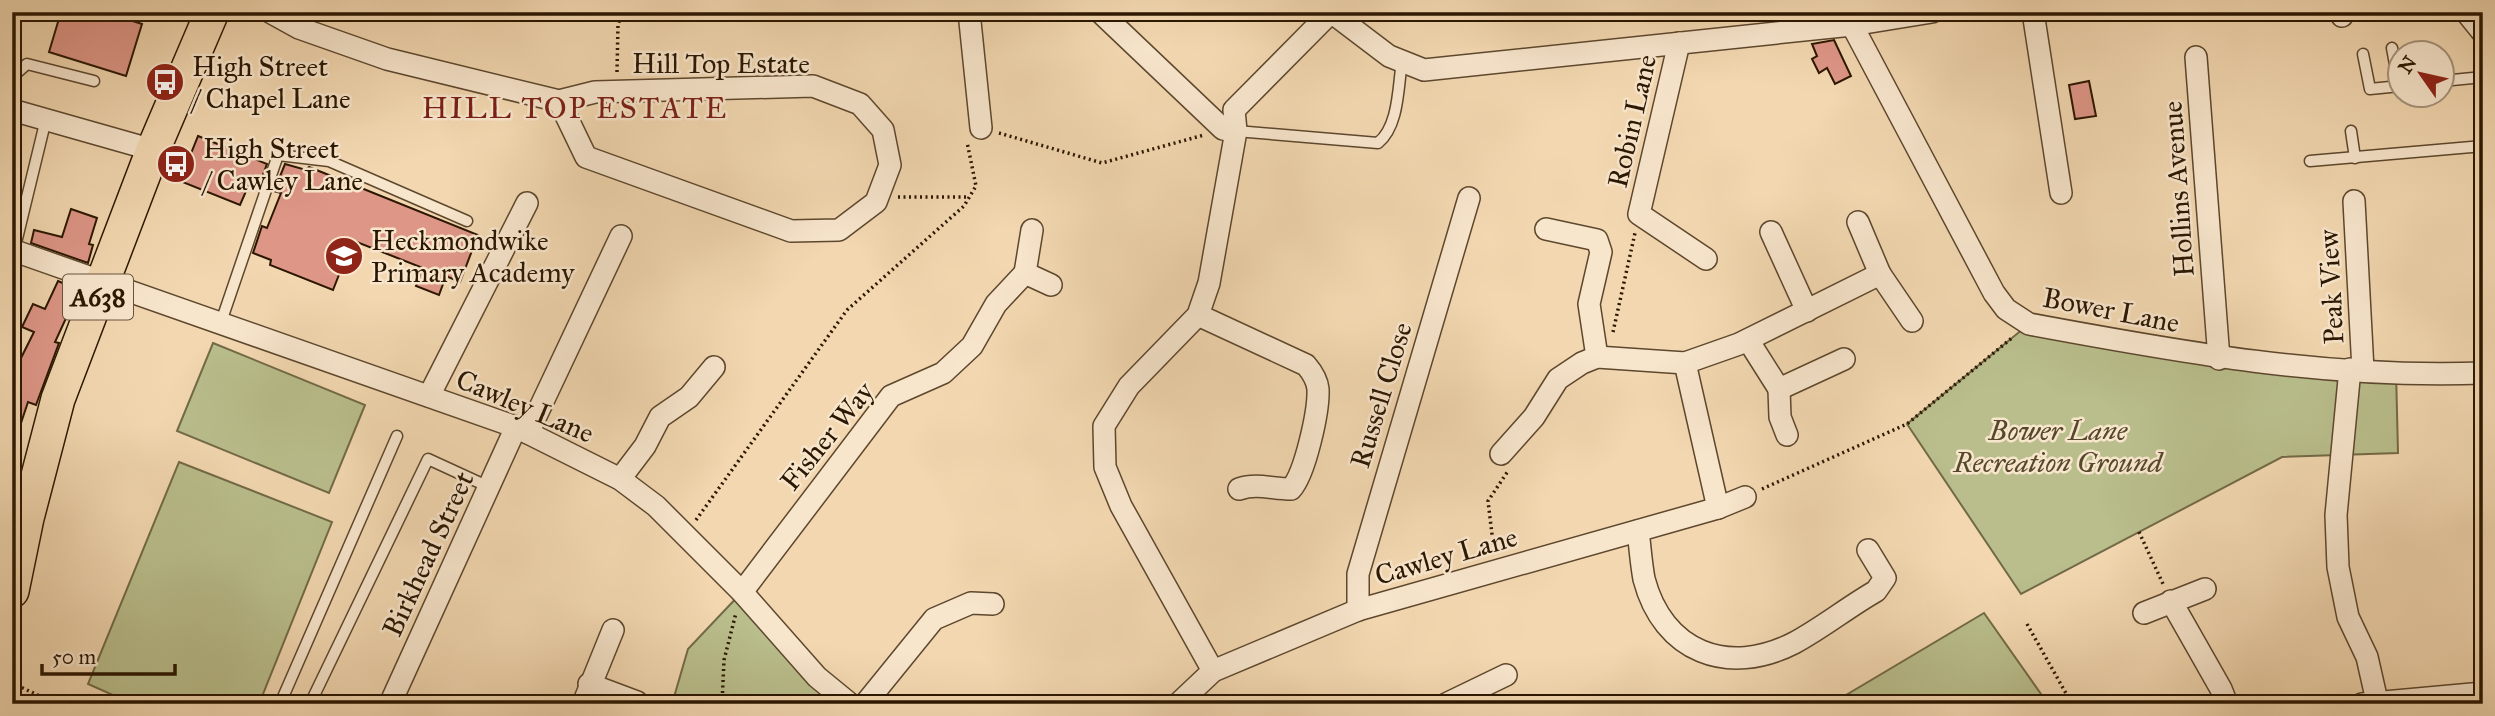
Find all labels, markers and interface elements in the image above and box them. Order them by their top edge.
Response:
north arrow [2386,38,2456,108]
street label: Hill Top Estate [632,46,810,81]
place label: High Street / Chapel Lane [190,49,351,116]
street label: Robin Lane [1600,51,1664,191]
text: N [2393,52,2421,78]
bus stop icon: High Street / Chapel Lane [144,61,186,103]
district label: HILL TOP ESTATE [422,90,728,126]
street label: Hollins Avenue [2154,100,2202,278]
place label: High Street / Cawley Lane [201,131,363,198]
bus stop icon: High Street / Cawley Lane [155,143,197,185]
place label: Heckmondwike Primary Academy [371,223,575,290]
street label: Peak View [2310,228,2351,345]
school or university icon: Heckmondwike Primary Academy [323,235,365,277]
road number: A638 [63,274,133,320]
street label: Bower Lane [2040,280,2182,340]
street label: Russell Close [1342,318,1420,472]
street label: Cawley Lane [451,361,599,451]
street label: Fisher Way [773,374,882,497]
park label: Bower Lane Recreation Ground [1953,413,2165,480]
street label: Birkhead Street [375,466,482,642]
street label: Cawley Lane [1371,519,1521,593]
scale bar [42,632,175,676]
text: 50 m [52,644,97,670]

